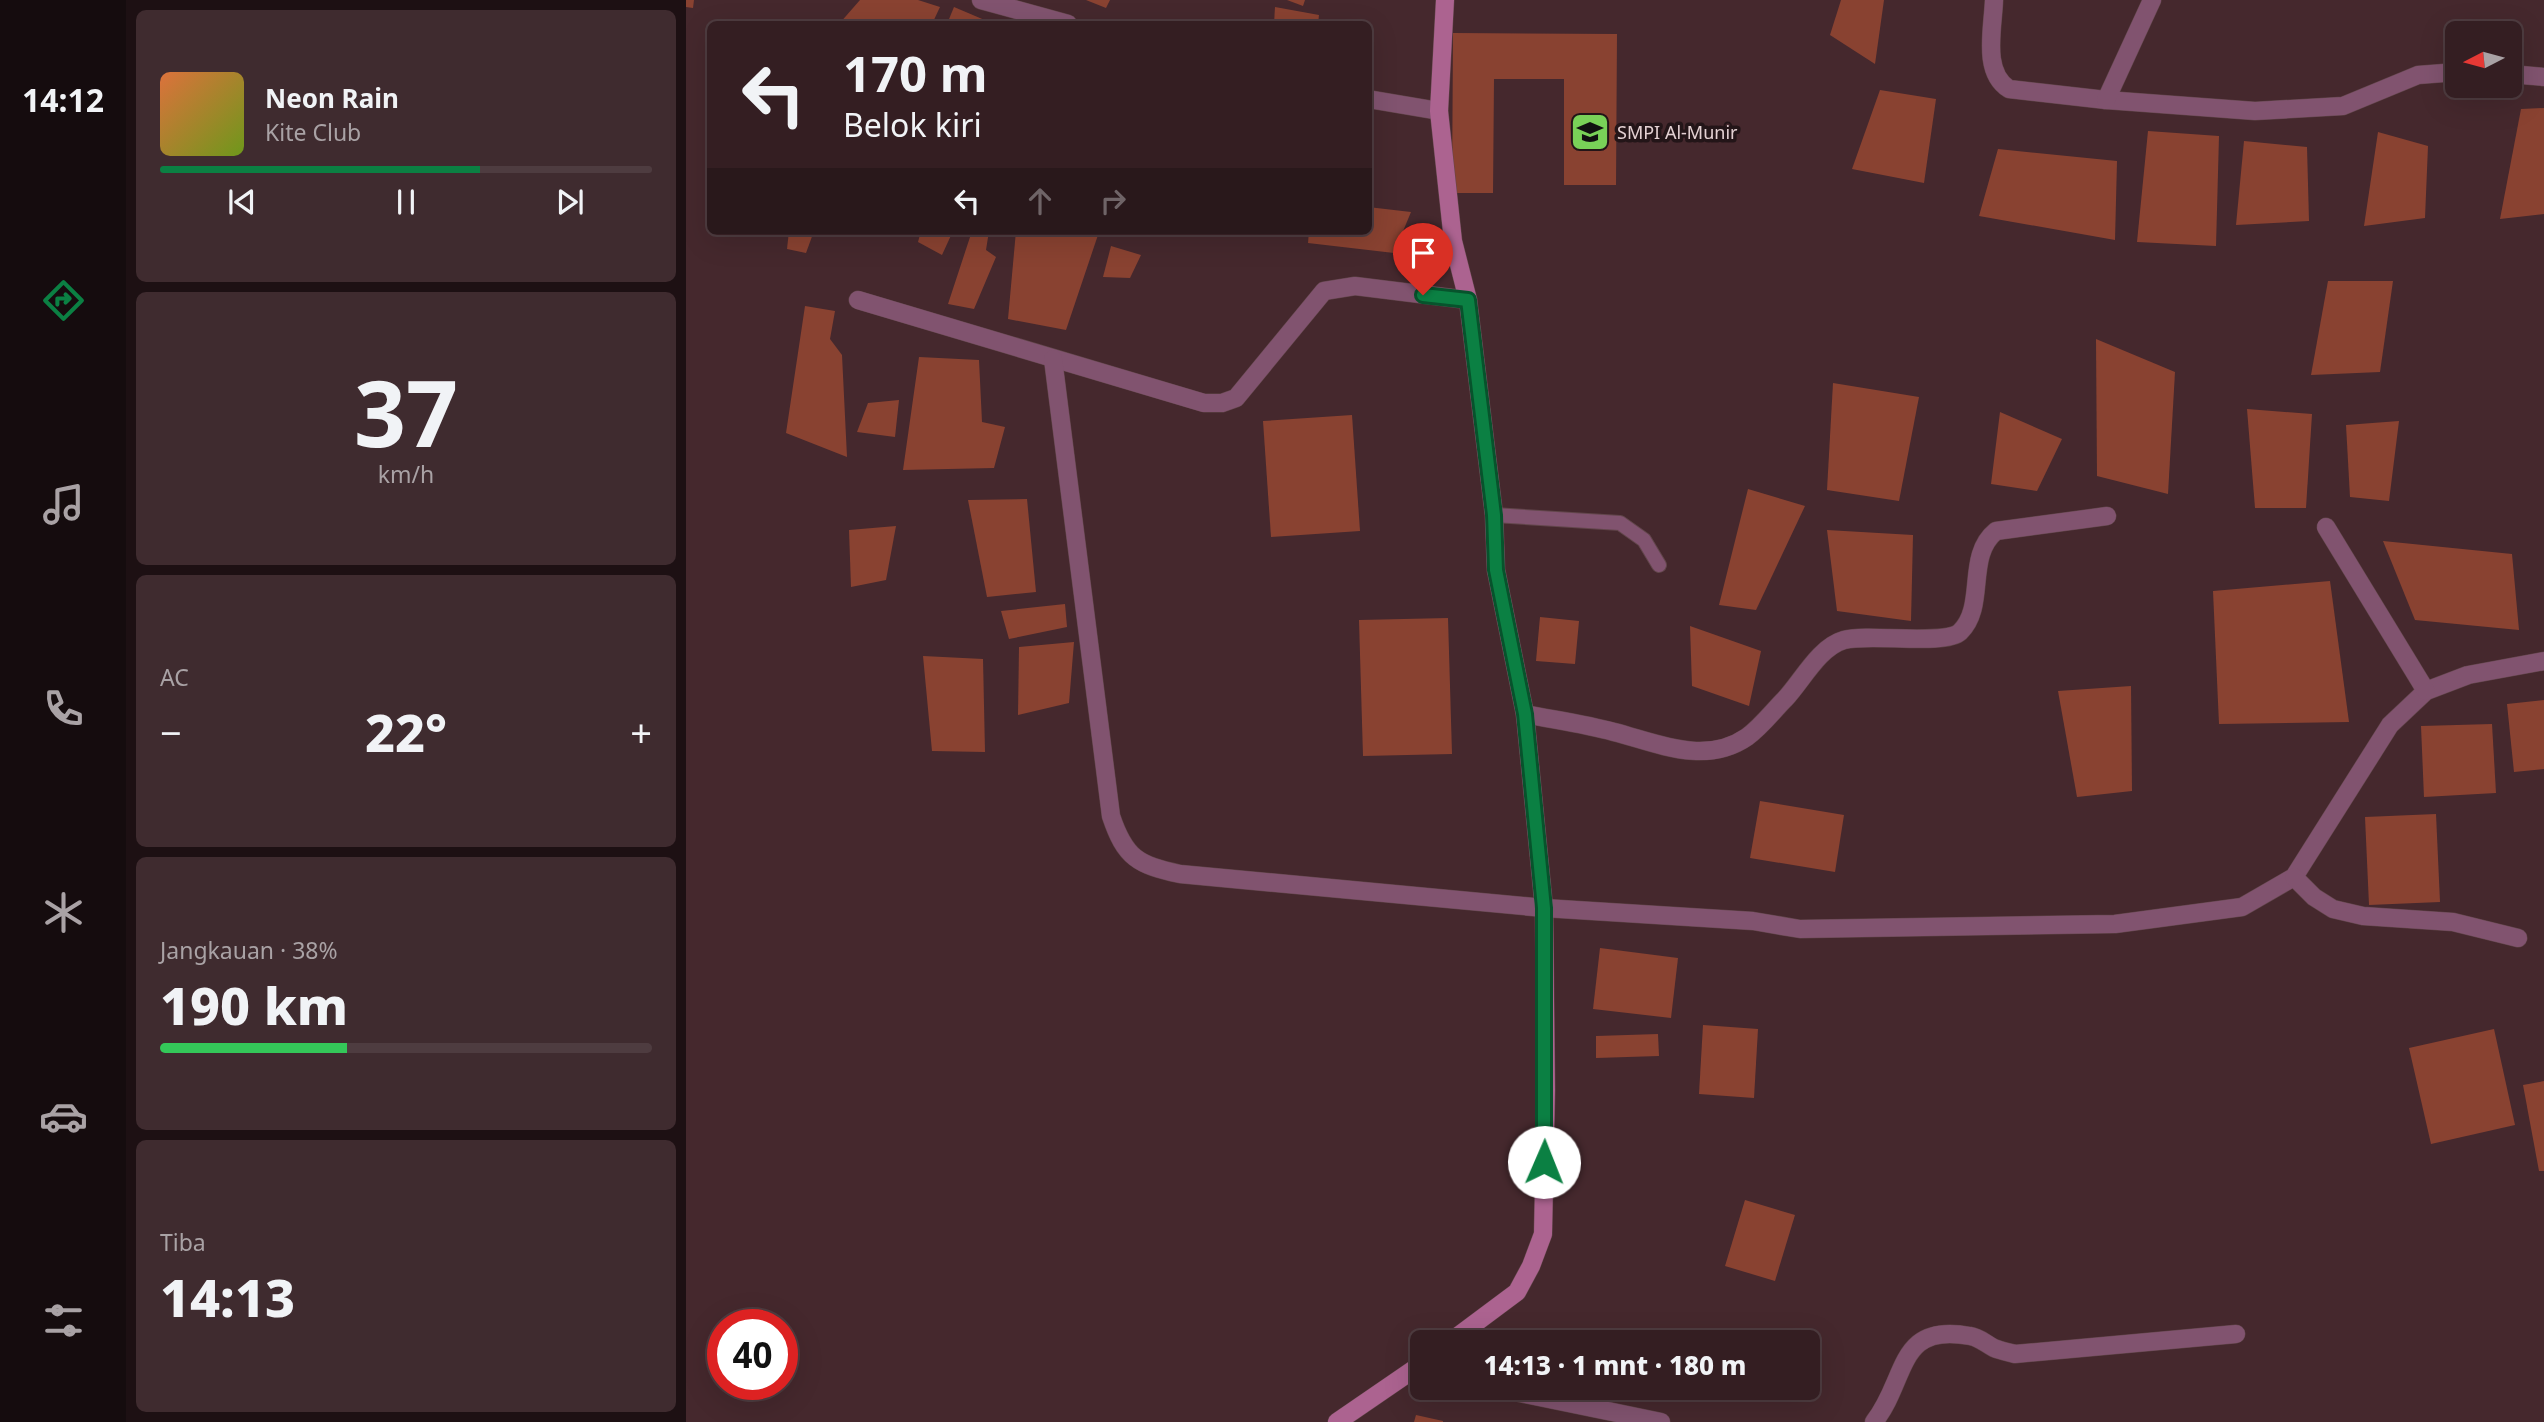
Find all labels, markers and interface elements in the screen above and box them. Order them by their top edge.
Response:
north arrow [2445,21,2522,98]
map controls [2445,21,2522,98]
text: 170 m [843,40,988,106]
icon: left [728,49,819,140]
text: 14:12 [22,78,104,121]
text: Neon Rain [265,80,399,116]
text: Belok kiri [843,103,982,146]
school or university icon: SMPI Al-Munir [1569,111,1611,153]
text: Kite Club [265,116,361,148]
place label: SMPI Al-Munir [1617,120,1738,144]
icon: left [948,182,986,220]
icon: ahead [1021,182,1059,220]
icon: right [1094,182,1132,220]
icon: previous [223,183,261,221]
icon: pause [387,183,425,221]
icon: next [551,183,589,221]
pin [1393,223,1453,295]
icon: arrive [1404,234,1442,272]
icon: directions [39,276,88,325]
text: 37 [354,350,458,474]
text: km/h [378,458,434,490]
icon: music [39,480,88,529]
text: AC [160,661,189,693]
icon: phone [39,684,88,733]
text: 22° [365,696,447,767]
text: − [160,706,182,758]
text: + [630,706,652,758]
icon: climate [39,888,88,937]
text: Jangkauan · 38% [160,934,338,966]
text: 190 km [160,969,348,1040]
icon: car [39,1092,88,1141]
position arrow [1507,1125,1581,1199]
text: Tiba [160,1226,206,1258]
text: 14:13 [160,1261,295,1332]
icon: filters [39,1296,88,1345]
speed limit sign: 40 [707,1309,798,1400]
text: 14:13 · 1 mnt · 180 m [1483,1347,1747,1383]

